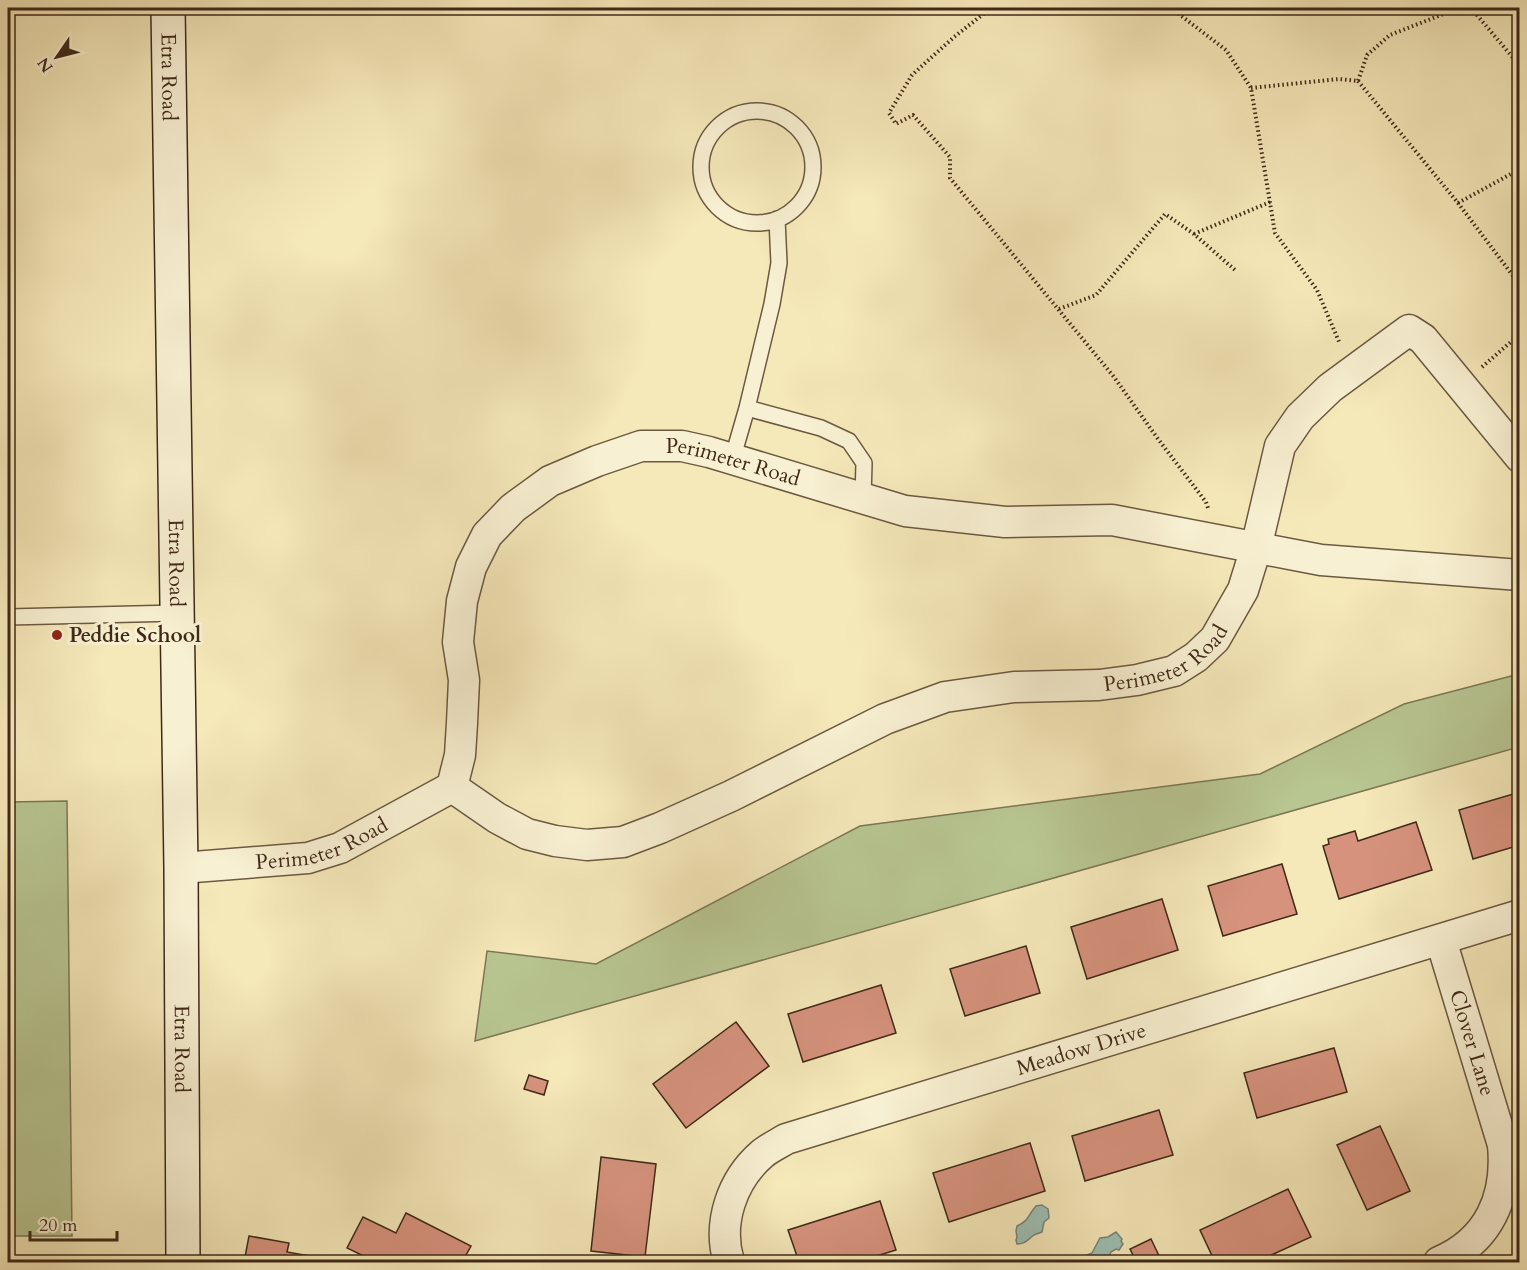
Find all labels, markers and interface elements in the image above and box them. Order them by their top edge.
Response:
north arrow [27,27,87,87]
street label: Etra Road [154,33,184,121]
text: N [32,53,59,77]
street label: Perimeter Road [666,431,804,493]
street label: Etra Road [161,519,192,607]
street label: Perimeter Road [1102,619,1235,699]
place label: Peddie School [69,621,201,650]
marker: Peddie School [50,628,64,642]
street label: Perimeter Road [254,810,393,877]
street label: Clover Lane [1442,986,1502,1100]
street label: Etra Road [167,1005,197,1093]
street label: Meadow Drive [1013,1015,1149,1082]
scale bar [30,1204,117,1242]
text: 20 m [39,1213,78,1238]

